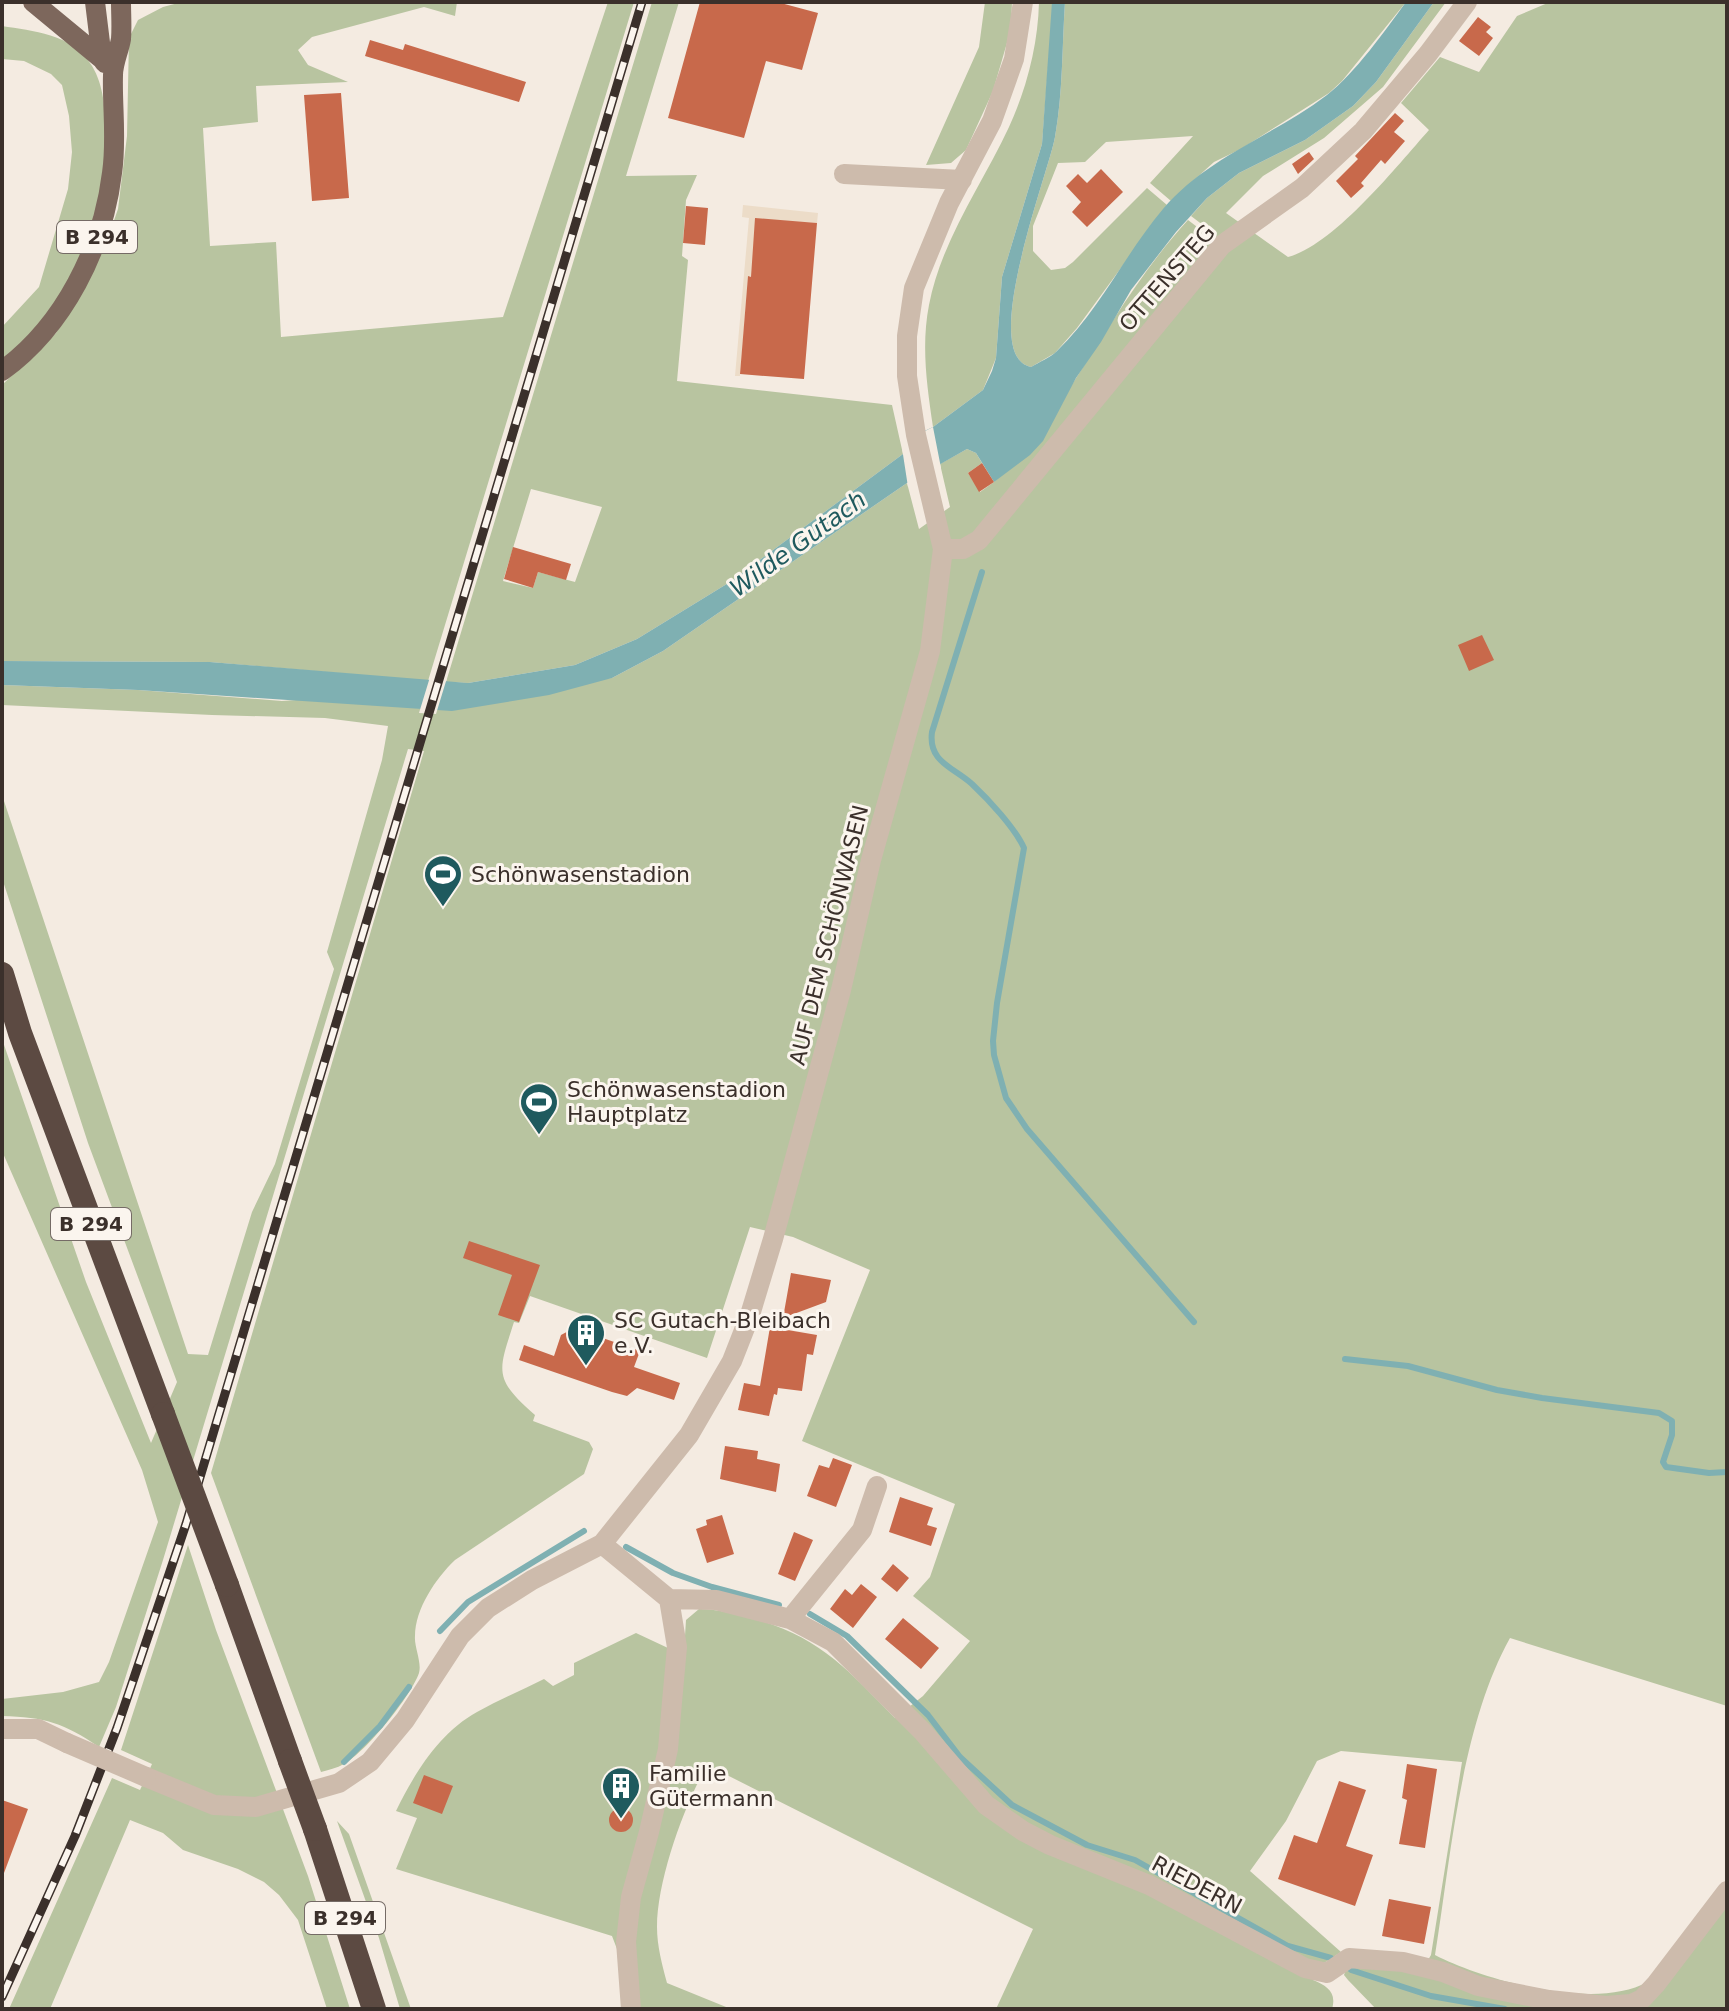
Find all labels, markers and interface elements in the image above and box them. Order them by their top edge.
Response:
street label: OTTENSTEG [1114,220,1220,336]
road number: B 294 [57,221,137,253]
water label: Wilde Gutach [725,485,871,603]
street label: AUF DEM SCHÖNWASEN [785,802,873,1068]
sports icon: Schönwasenstadion [422,853,464,908]
place label: Schönwasenstadion [471,862,690,887]
place label: Schönwasenstadion Hauptplatz [567,1077,786,1127]
sports icon: Schönwasenstadion Hauptplatz [518,1081,560,1136]
road number: B 294 [51,1208,131,1240]
place label: SC Gutach-Bleibach e.V. [614,1308,831,1358]
building icon: SC Gutach-Bleibach e.V. [565,1312,607,1367]
place label: Familie Gütermann [649,1761,774,1811]
building icon: Familie Gütermann [600,1765,642,1820]
street label: RIEDERN [1148,1851,1246,1919]
road number: B 294 [305,1902,385,1934]

